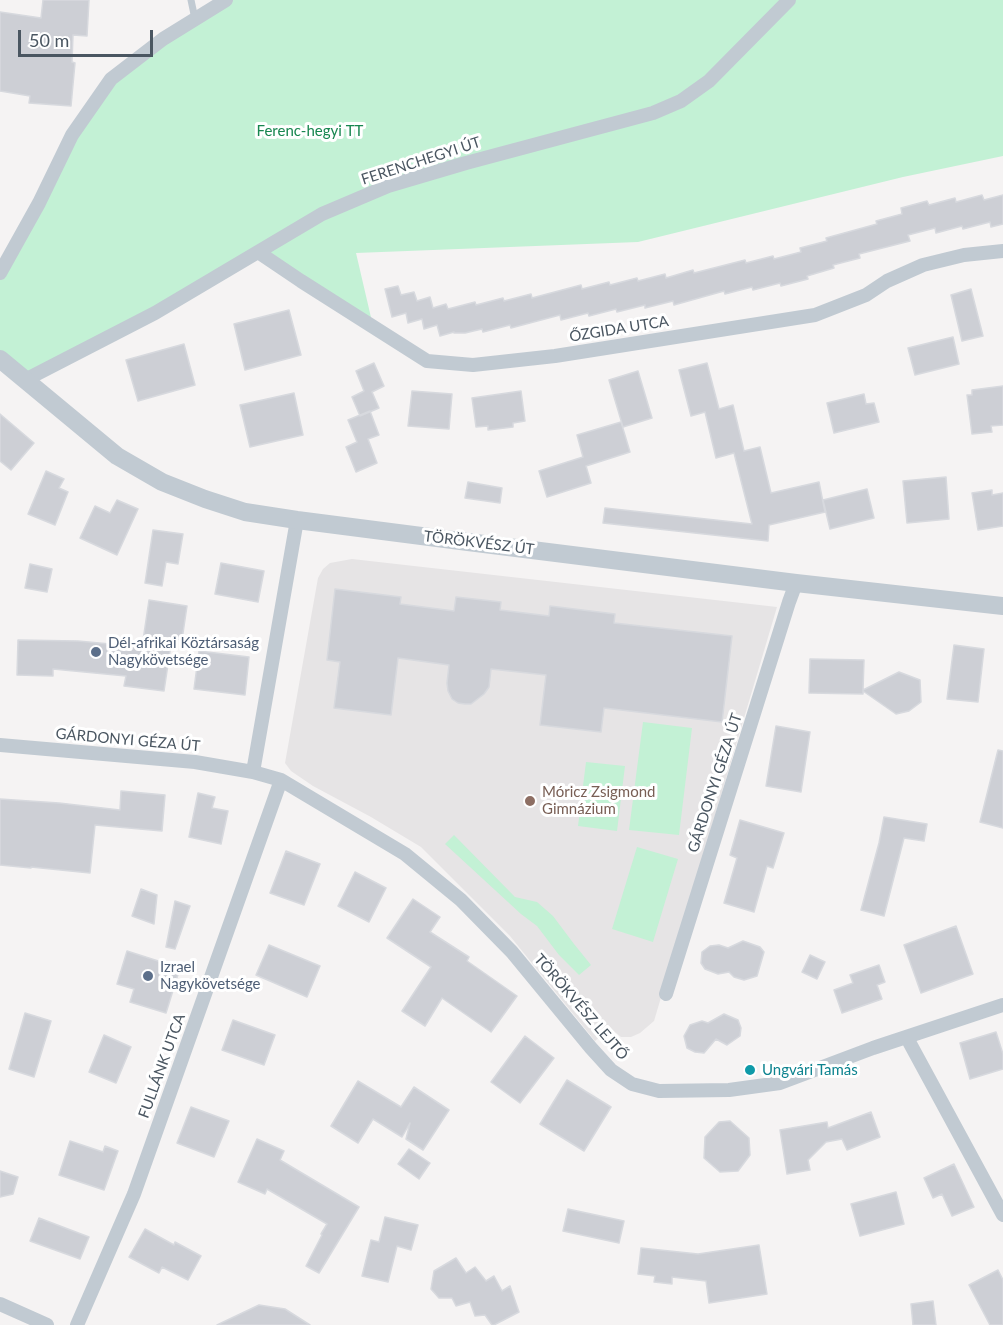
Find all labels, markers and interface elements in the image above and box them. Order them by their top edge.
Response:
scale bar [21,18,156,56]
text: 50 m [29,29,69,51]
park label: Ferenc-hegyi TT [257,122,363,140]
street label: FERENCHEGYI ÚT [359,133,483,189]
street label: ŐZGIDA UTCA [568,312,670,346]
street label: TÖRÖKVÉSZ ÚT [423,527,535,559]
place label: Dél-afrikai Köztársaság Nagykövetsége [108,634,259,669]
marker: Dél-afrikai Köztársaság Nagykövetsége [89,645,103,659]
street label: GÁRDONYI GÉZA ÚT [684,711,746,855]
street label: GÁRDONYI GÉZA ÚT [55,725,201,755]
place label: Móricz Zsigmond Gimnázium [542,783,655,818]
marker: Móricz Zsigmond Gimnázium [523,794,537,808]
street label: TÖRÖKVÉSZ LEJTŐ [530,950,632,1064]
place label: Izrael Nagykövetsége [160,958,260,993]
marker: Izrael Nagykövetsége [141,969,155,983]
street label: FULLÁNK UTCA [135,1011,189,1121]
place label: Ungvári Tamás [762,1061,858,1079]
marker: Ungvári Tamás [743,1063,757,1077]

